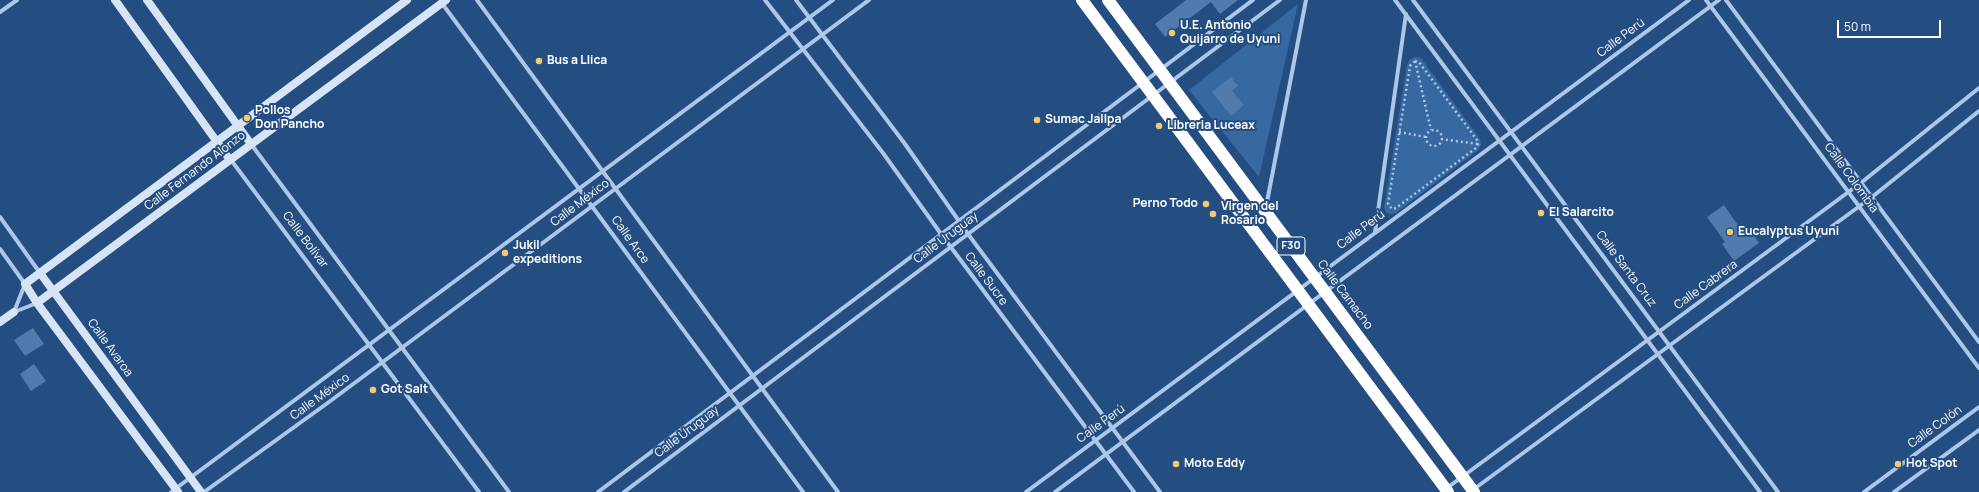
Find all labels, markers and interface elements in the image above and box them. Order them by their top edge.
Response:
scale bar [1839,12,1943,38]
street label: Calle Perú [1594,15,1648,61]
text: 50 m [1844,18,1871,35]
place label: U.E. Antonio Quijarro de Uyuni [1180,19,1280,47]
marker: U.E. Antonio Quijarro de Uyuni [1167,28,1177,38]
place label: Bus a Llica [547,54,607,68]
marker: Bus a Llica [534,56,544,66]
place label: Pollos Don Pancho [255,104,324,132]
marker: Pollos Don Pancho [242,113,252,123]
place label: Sumac Jallpa [1045,113,1121,127]
marker: Sumac Jallpa [1032,115,1042,125]
place label: Libreria Luceax [1167,119,1255,133]
marker: Libreria Luceax [1154,121,1164,131]
street label: Calle Fernando Alonzo [142,128,248,214]
street label: Calle Colombia [1821,140,1881,216]
street label: Calle México [548,176,612,230]
place label: Perno Todo [1133,197,1198,211]
marker: Perno Todo [1201,199,1211,209]
place label: Virgen del Rosario [1221,200,1279,228]
place label: El Salarcito [1549,206,1614,220]
street label: Calle Perú [1334,207,1388,253]
marker: El Salarcito [1536,208,1546,218]
street label: Calle Bolívar [279,209,331,271]
street label: Calle Uruguay [911,209,981,267]
marker: Virgen del Rosario [1208,209,1218,219]
street label: Calle Arce [608,213,652,267]
place label: Eucalyptus Uyuni [1738,225,1839,239]
marker: Eucalyptus Uyuni [1725,227,1735,237]
street label: Calle Santa Cruz [1593,228,1659,310]
road number: F30 [1277,237,1305,255]
place label: Jukil expeditions [513,239,582,267]
marker: Jukil expeditions [500,248,510,258]
street label: Calle Sucre [961,250,1011,308]
street label: Calle Camacho [1314,257,1376,333]
street label: Calle Cabrera [1672,257,1740,313]
street label: Calle Avaroa [84,316,136,380]
street label: Calle México [288,371,352,423]
place label: Got Salt [381,383,428,397]
marker: Got Salt [368,385,378,395]
street label: Calle Perú [1074,402,1128,446]
street label: Calle Uruguay [652,403,722,461]
street label: Calle Colón [1905,403,1965,451]
place label: Moto Eddy [1184,457,1245,471]
place label: Hot Spot [1906,457,1958,471]
marker: Moto Eddy [1171,459,1181,469]
marker: Hot Spot [1893,459,1903,469]

